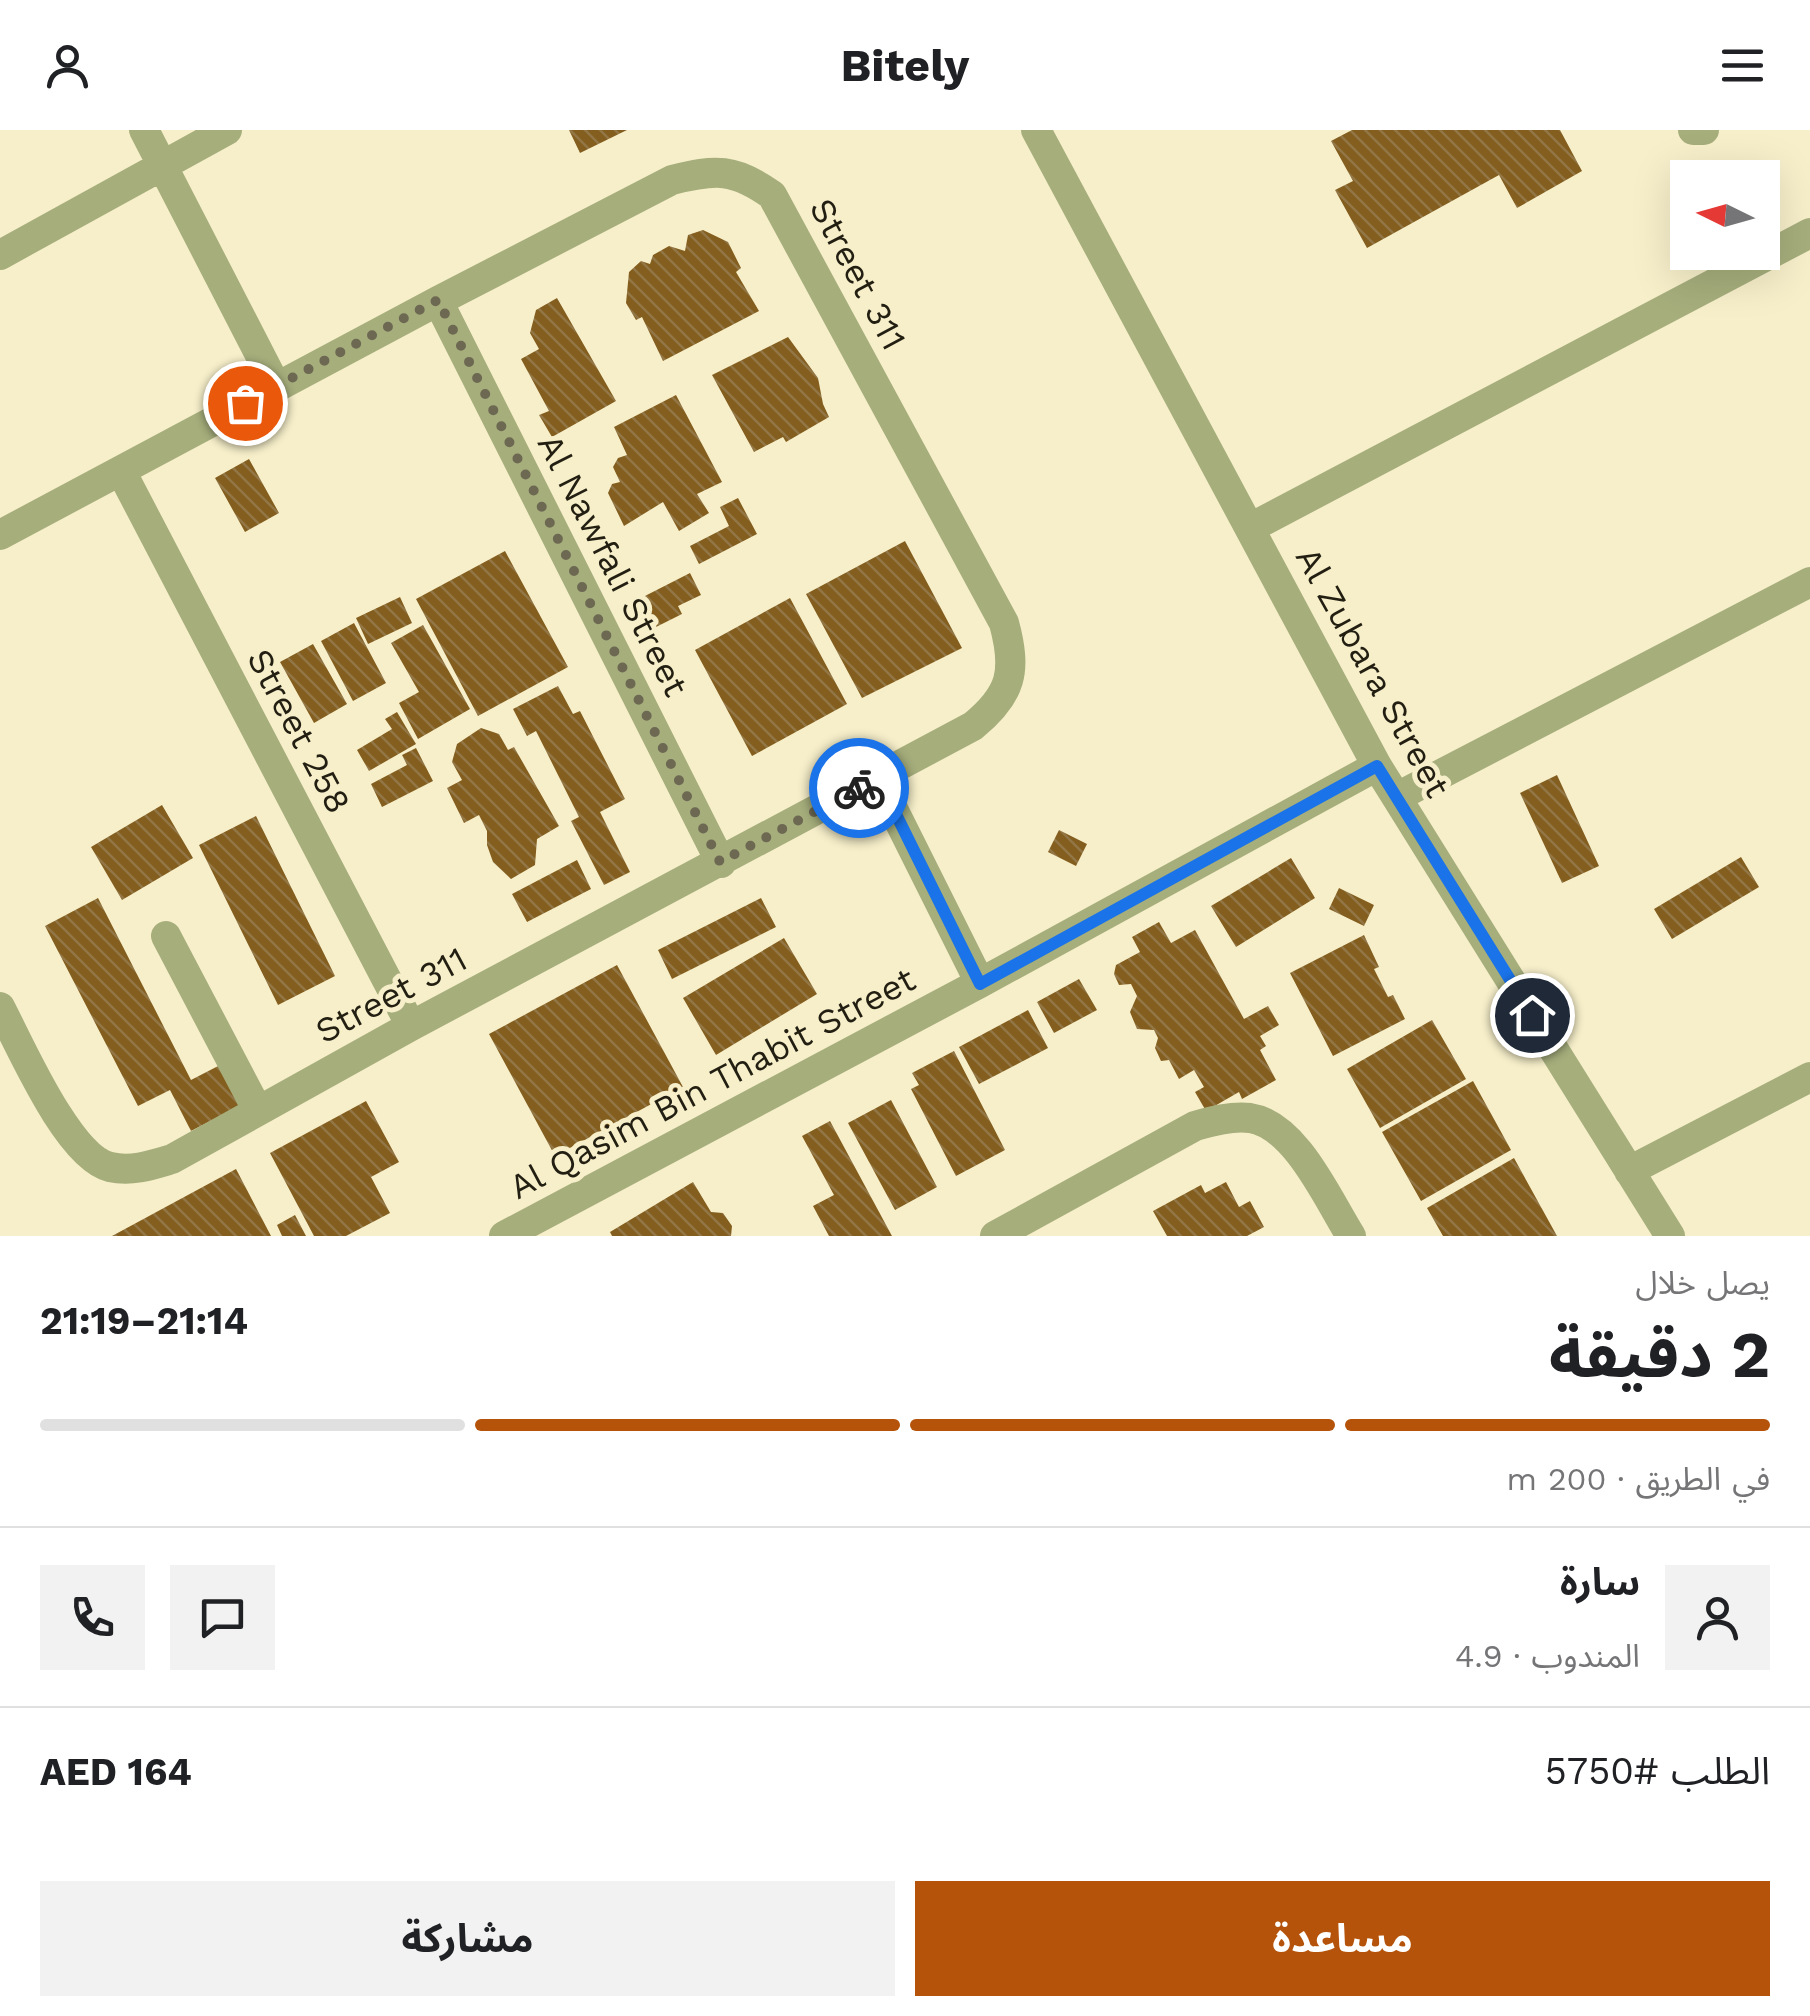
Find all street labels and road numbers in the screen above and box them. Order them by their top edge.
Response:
street label: Street 311 [801,191,915,357]
street label: Al Nawfali Street [529,427,697,703]
street label: Al Zubara Street [1287,540,1459,805]
street label: Street 258 [238,642,360,820]
street label: Street 311 [308,938,474,1052]
street label: Al Qasim Bin Thabit Street [502,958,922,1208]

